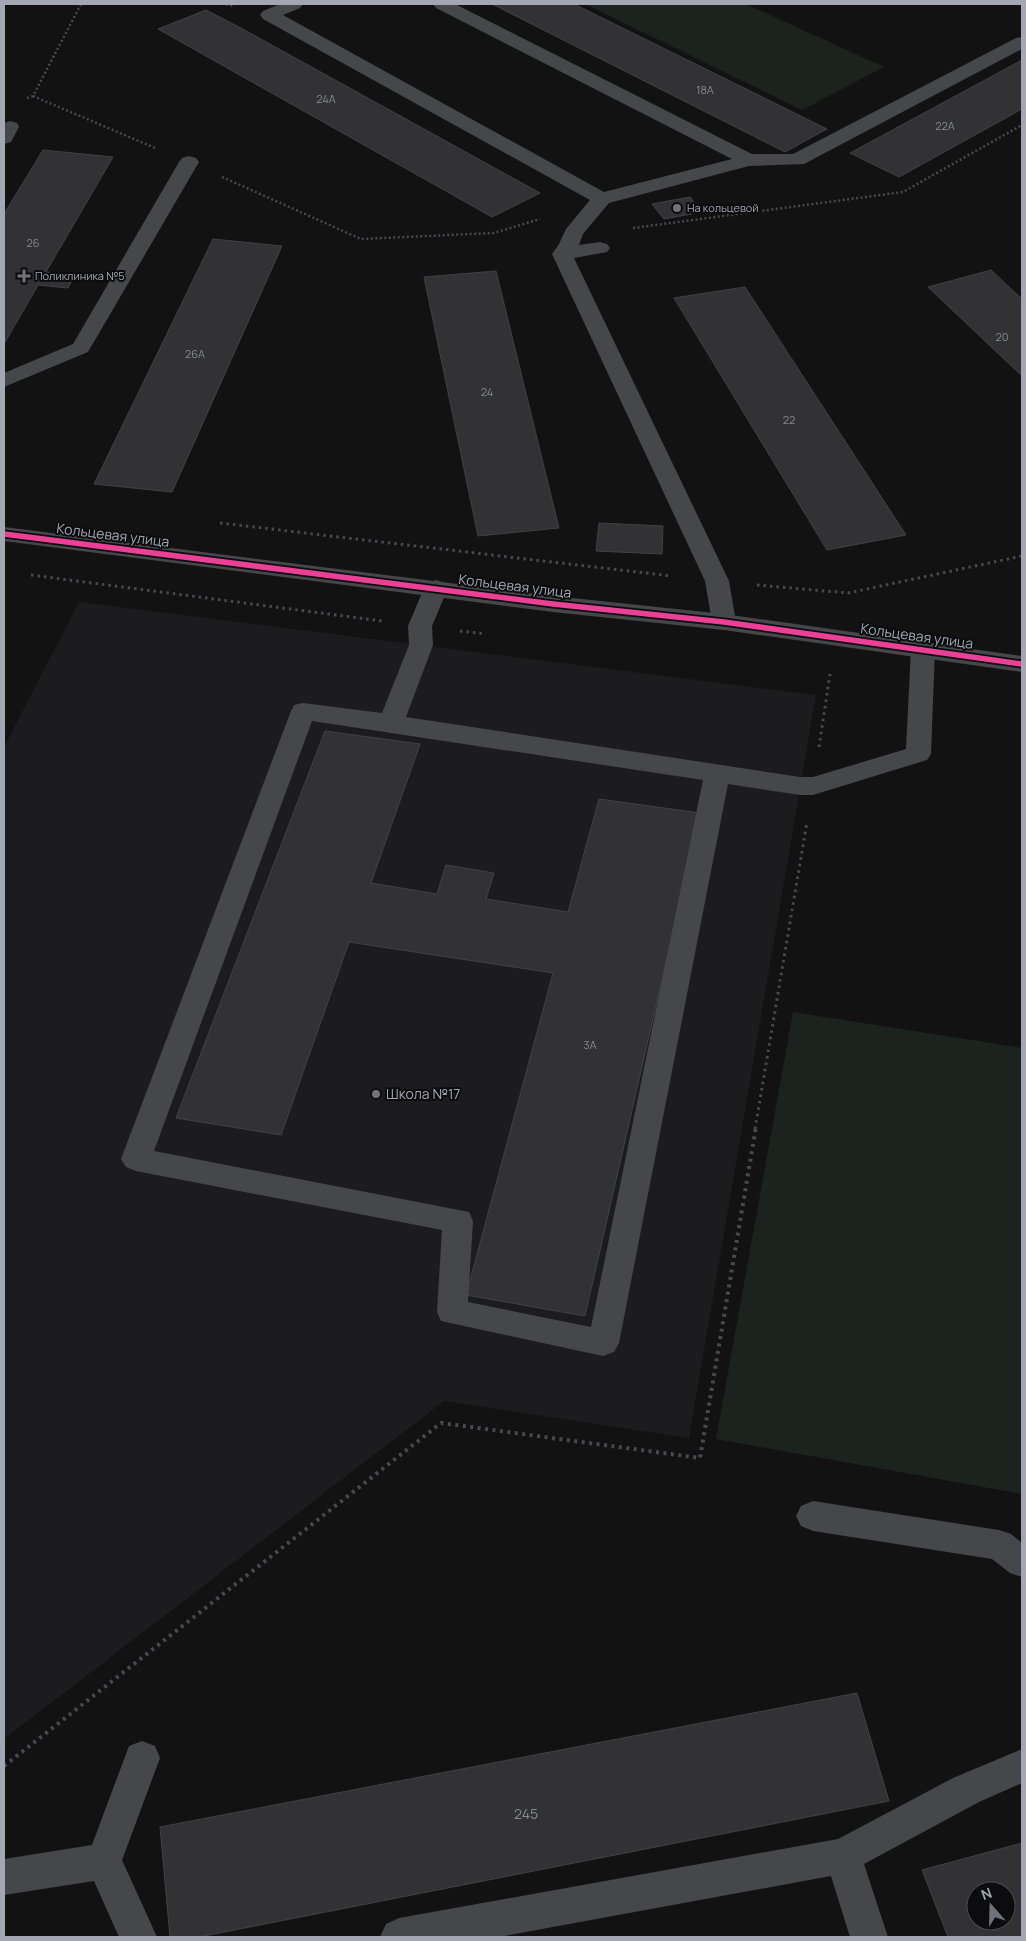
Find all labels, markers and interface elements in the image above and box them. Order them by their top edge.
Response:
house number: 18А [696,82,714,97]
house number: 24А [316,91,336,106]
house number: 22А [935,118,955,133]
place label: На кольцевой [687,200,759,215]
marker: На кольцевой [671,202,683,214]
house number: 26 [26,235,40,250]
place label: Поликлиника №5 [35,268,125,283]
marker: Поликлиника №5 [17,269,31,283]
house number: 20 [996,329,1008,344]
house number: 26А [185,346,205,361]
house number: 24 [481,384,493,399]
house number: 22 [783,412,795,427]
street label: Кольцевая улица [56,518,171,551]
street label: Кольцевая улица [458,569,573,602]
street label: Кольцевая улица [860,618,975,653]
house number: 3А [583,1037,597,1052]
place label: Школа №17 [386,1084,460,1103]
marker: Школа №17 [370,1088,382,1100]
house number: 245 [514,1804,538,1823]
north arrow [966,1881,1016,1931]
text: N [978,1883,994,1904]

